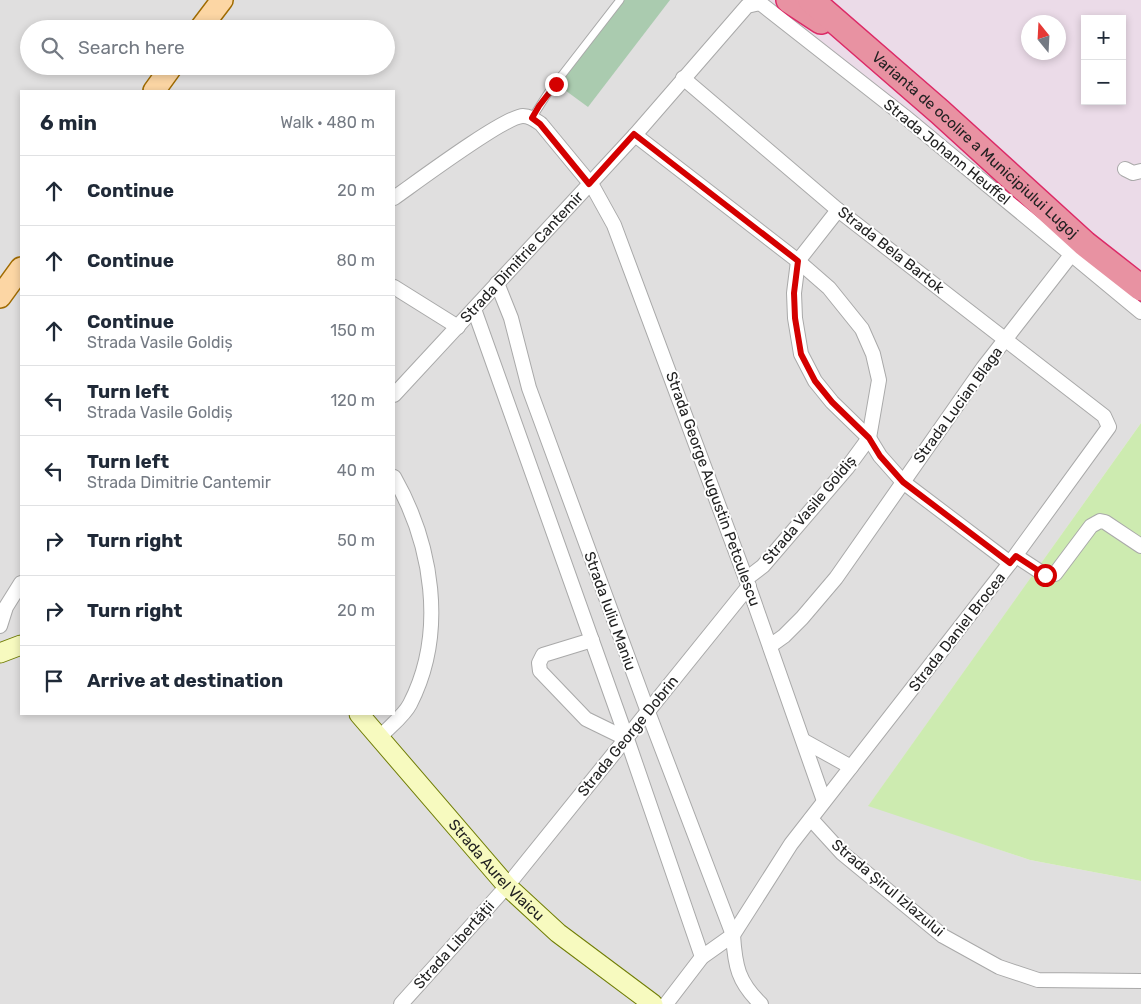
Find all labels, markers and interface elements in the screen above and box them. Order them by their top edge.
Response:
north arrow [1021,15,1066,60]
map controls [1081,15,1126,105]
button: + [1081,15,1126,60]
search box [20,20,395,75]
icon: search [38,34,66,62]
text: Search here [78,36,185,59]
street label: Varianta de ocolire a Municipiului Lugoj [868,48,1082,242]
button: − [1081,60,1126,105]
route end [545,73,568,96]
street label: Strada Johann Heuffel [880,95,1014,209]
text: 6 min [40,110,97,135]
text: Walk · 480 m [280,113,375,132]
icon: ahead [40,177,68,205]
text: Continue [87,179,174,202]
text: 20 m [337,181,375,200]
street label: Strada Dimitrie Cantemir [457,188,587,326]
street label: Strada Bela Bartok [834,203,948,297]
icon: ahead [40,247,68,275]
text: Continue [87,249,174,272]
text: 80 m [337,251,375,270]
text: Continue [87,310,174,333]
icon: ahead [40,317,68,345]
text: 150 m [330,321,375,340]
text: Strada Vasile Goldiș [87,333,233,352]
street label: Strada Lucian Blaga [910,343,1006,467]
street label: Strada George Augustin Petculescu [662,369,764,609]
text: Turn left [87,380,169,403]
icon: left [40,387,68,415]
text: 120 m [330,391,375,410]
text: Strada Vasile Goldiș [87,403,233,422]
text: Turn left [87,450,169,473]
street label: Strada Vasile Goldiș [758,452,860,568]
icon: left [40,457,68,485]
text: 40 m [337,461,375,480]
text: Strada Dimitrie Cantemir [87,473,271,492]
icon: right [40,527,68,555]
text: Turn right [87,529,182,552]
text: 50 m [337,531,375,550]
street label: Strada Iuliu Maniu [580,549,640,673]
route start [1034,564,1057,587]
street label: Strada Daniel Brocea [905,569,1009,695]
icon: right [40,597,68,625]
text: Turn right [87,599,182,622]
text: 20 m [337,601,375,620]
icon: arrive [40,667,68,695]
text: Arrive at destination [87,669,283,692]
street label: Strada George Dobrin [574,672,682,800]
street label: Strada Aurel Vlaicu [445,816,548,925]
street label: Strada Șirul Izlazului [828,836,948,940]
street label: Strada Libertății [410,897,498,993]

